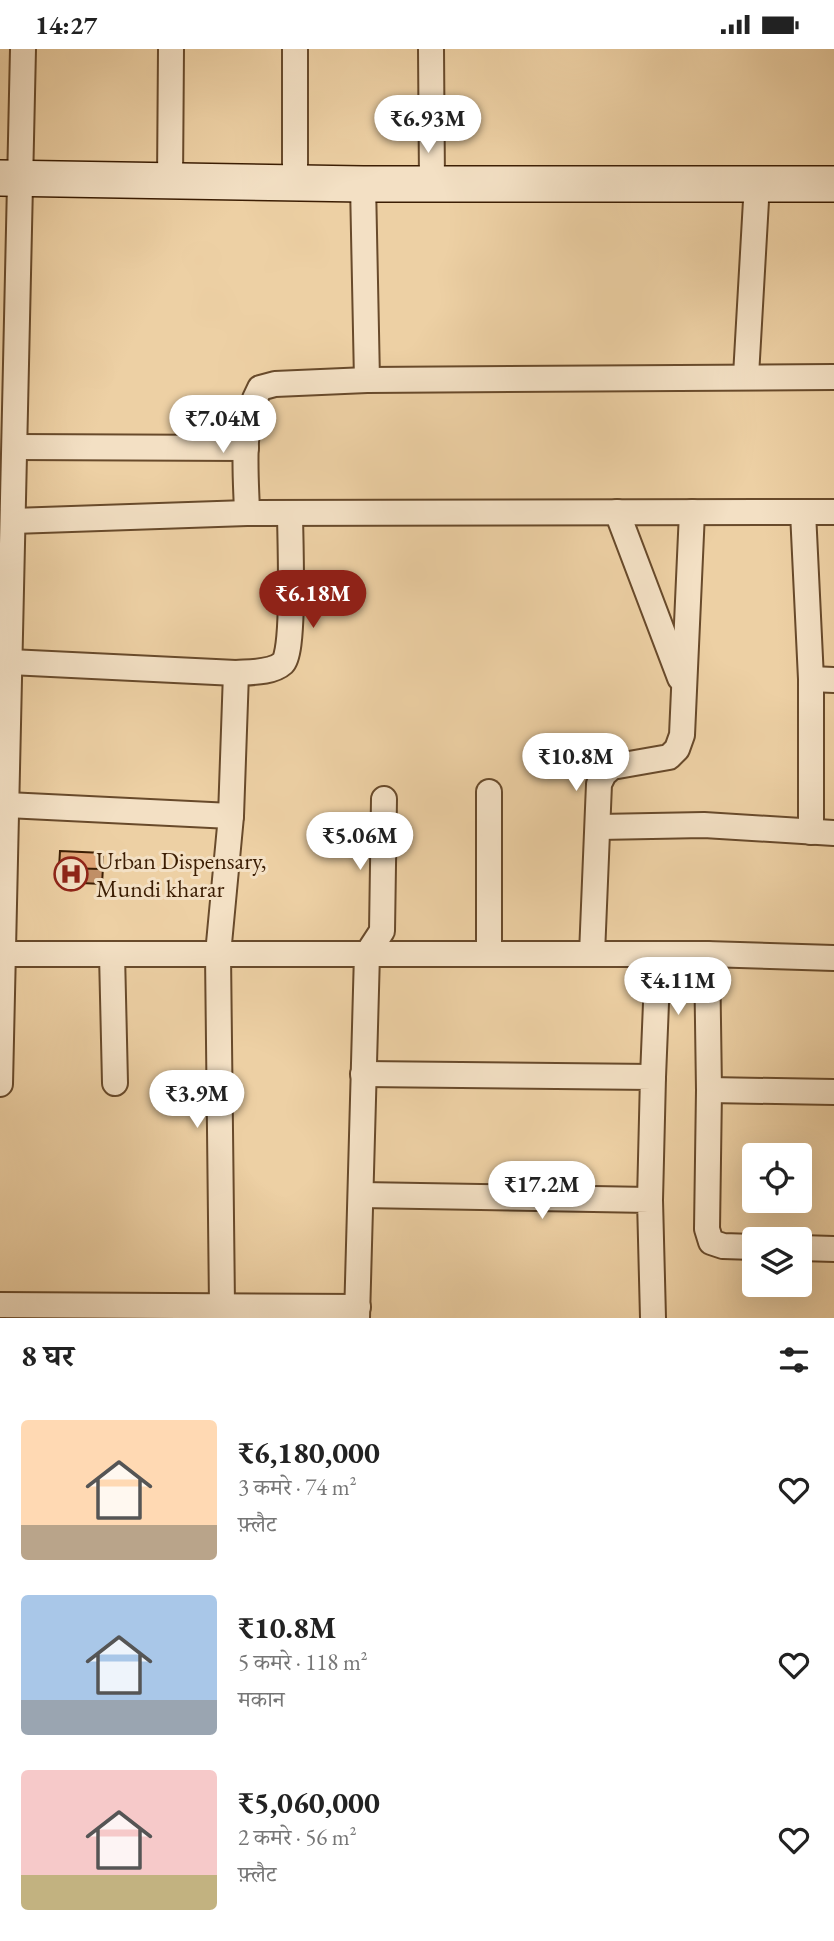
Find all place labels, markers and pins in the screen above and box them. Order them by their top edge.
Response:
pin: ₹6.93M [371,95,485,155]
pin: ₹7.04M [166,395,280,455]
pin: ₹6.18M [256,571,370,630]
pin: ₹10.8M [519,733,633,793]
pin: ₹5.06M [303,813,417,872]
place label: Urban Dispensary, Mundi kharar [96,845,267,904]
hospital icon: Urban Dispensary, Mundi kharar [52,855,90,893]
pin: ₹4.11M [621,957,735,1017]
pin: ₹3.9M [148,1070,246,1130]
pin: ₹17.2M [485,1161,599,1221]

